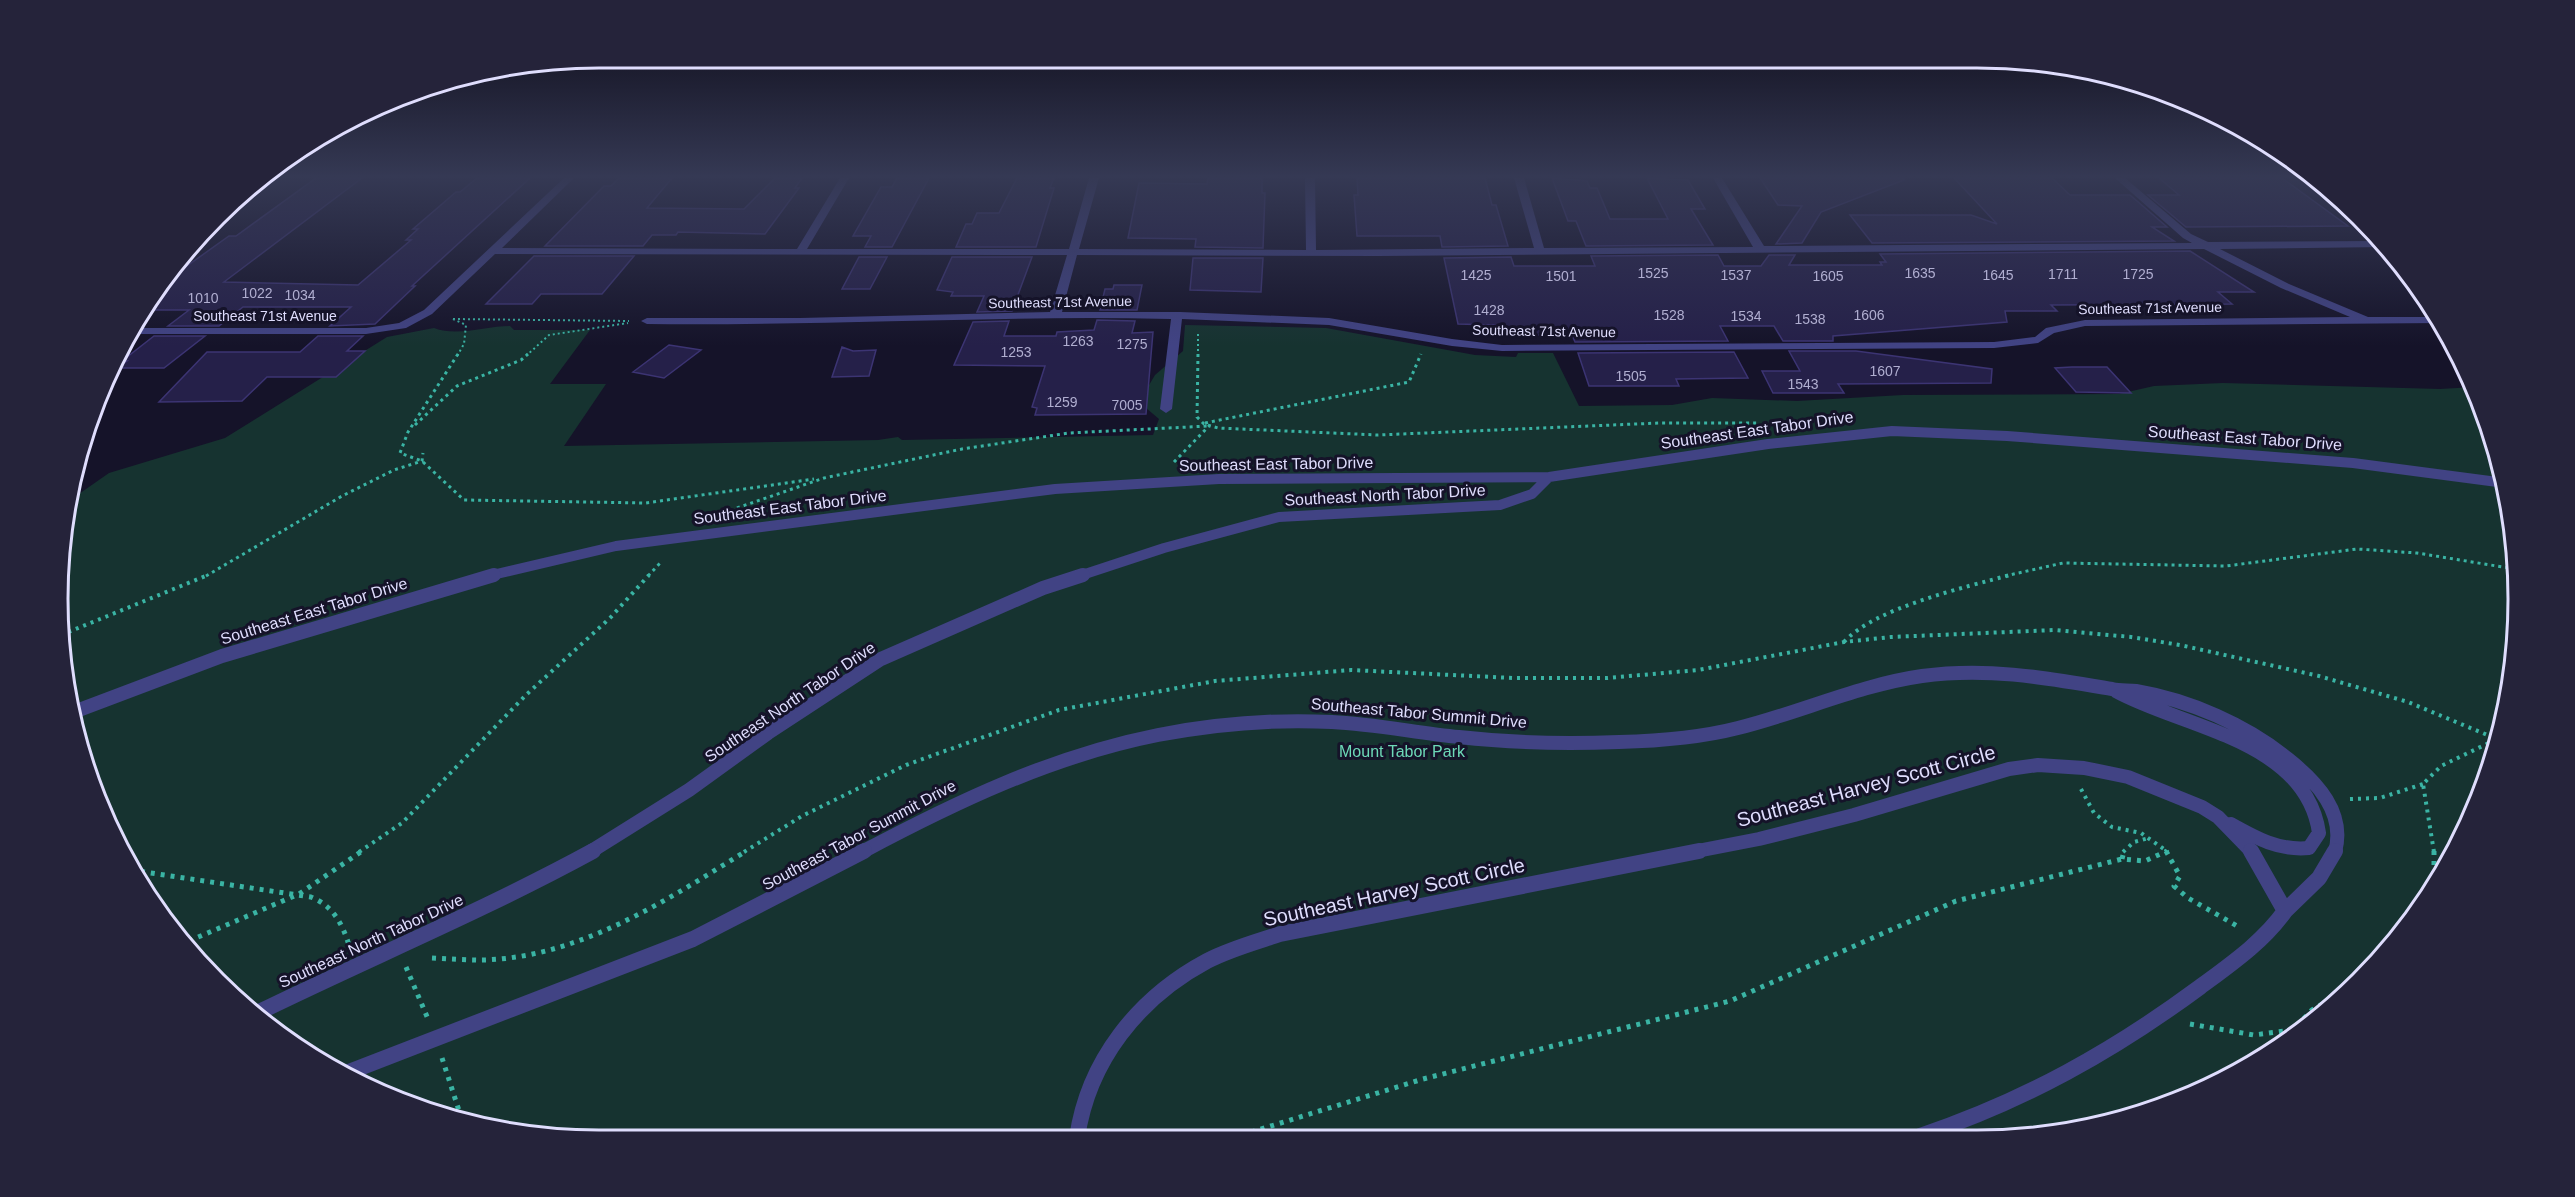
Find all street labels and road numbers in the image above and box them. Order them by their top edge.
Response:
street label: Southeast 71st Avenue [988,293,1132,311]
street label: Southeast 71st Avenue [2078,299,2222,317]
street label: Southeast 71st Avenue [193,308,337,324]
street label: Southeast 71st Avenue [1472,322,1616,340]
street label: Southeast East Tabor Drive [1660,408,1855,452]
street label: Southeast East Tabor Drive [2147,423,2343,453]
street label: Southeast East Tabor Drive [1179,454,1373,474]
street label: Southeast North Tabor Drive [1284,481,1486,509]
street label: Southeast East Tabor Drive [692,487,888,527]
street label: Southeast East Tabor Drive [219,574,410,648]
street label: Southeast North Tabor Drive [702,639,878,765]
street label: Southeast Tabor Summit Drive [1310,695,1528,731]
street label: Southeast Harvey Scott Circle [1734,741,1998,831]
street label: Southeast Tabor Summit Drive [759,777,959,893]
street label: Southeast Harvey Scott Circle [1261,854,1527,930]
street label: Southeast North Tabor Drive [276,891,466,991]

